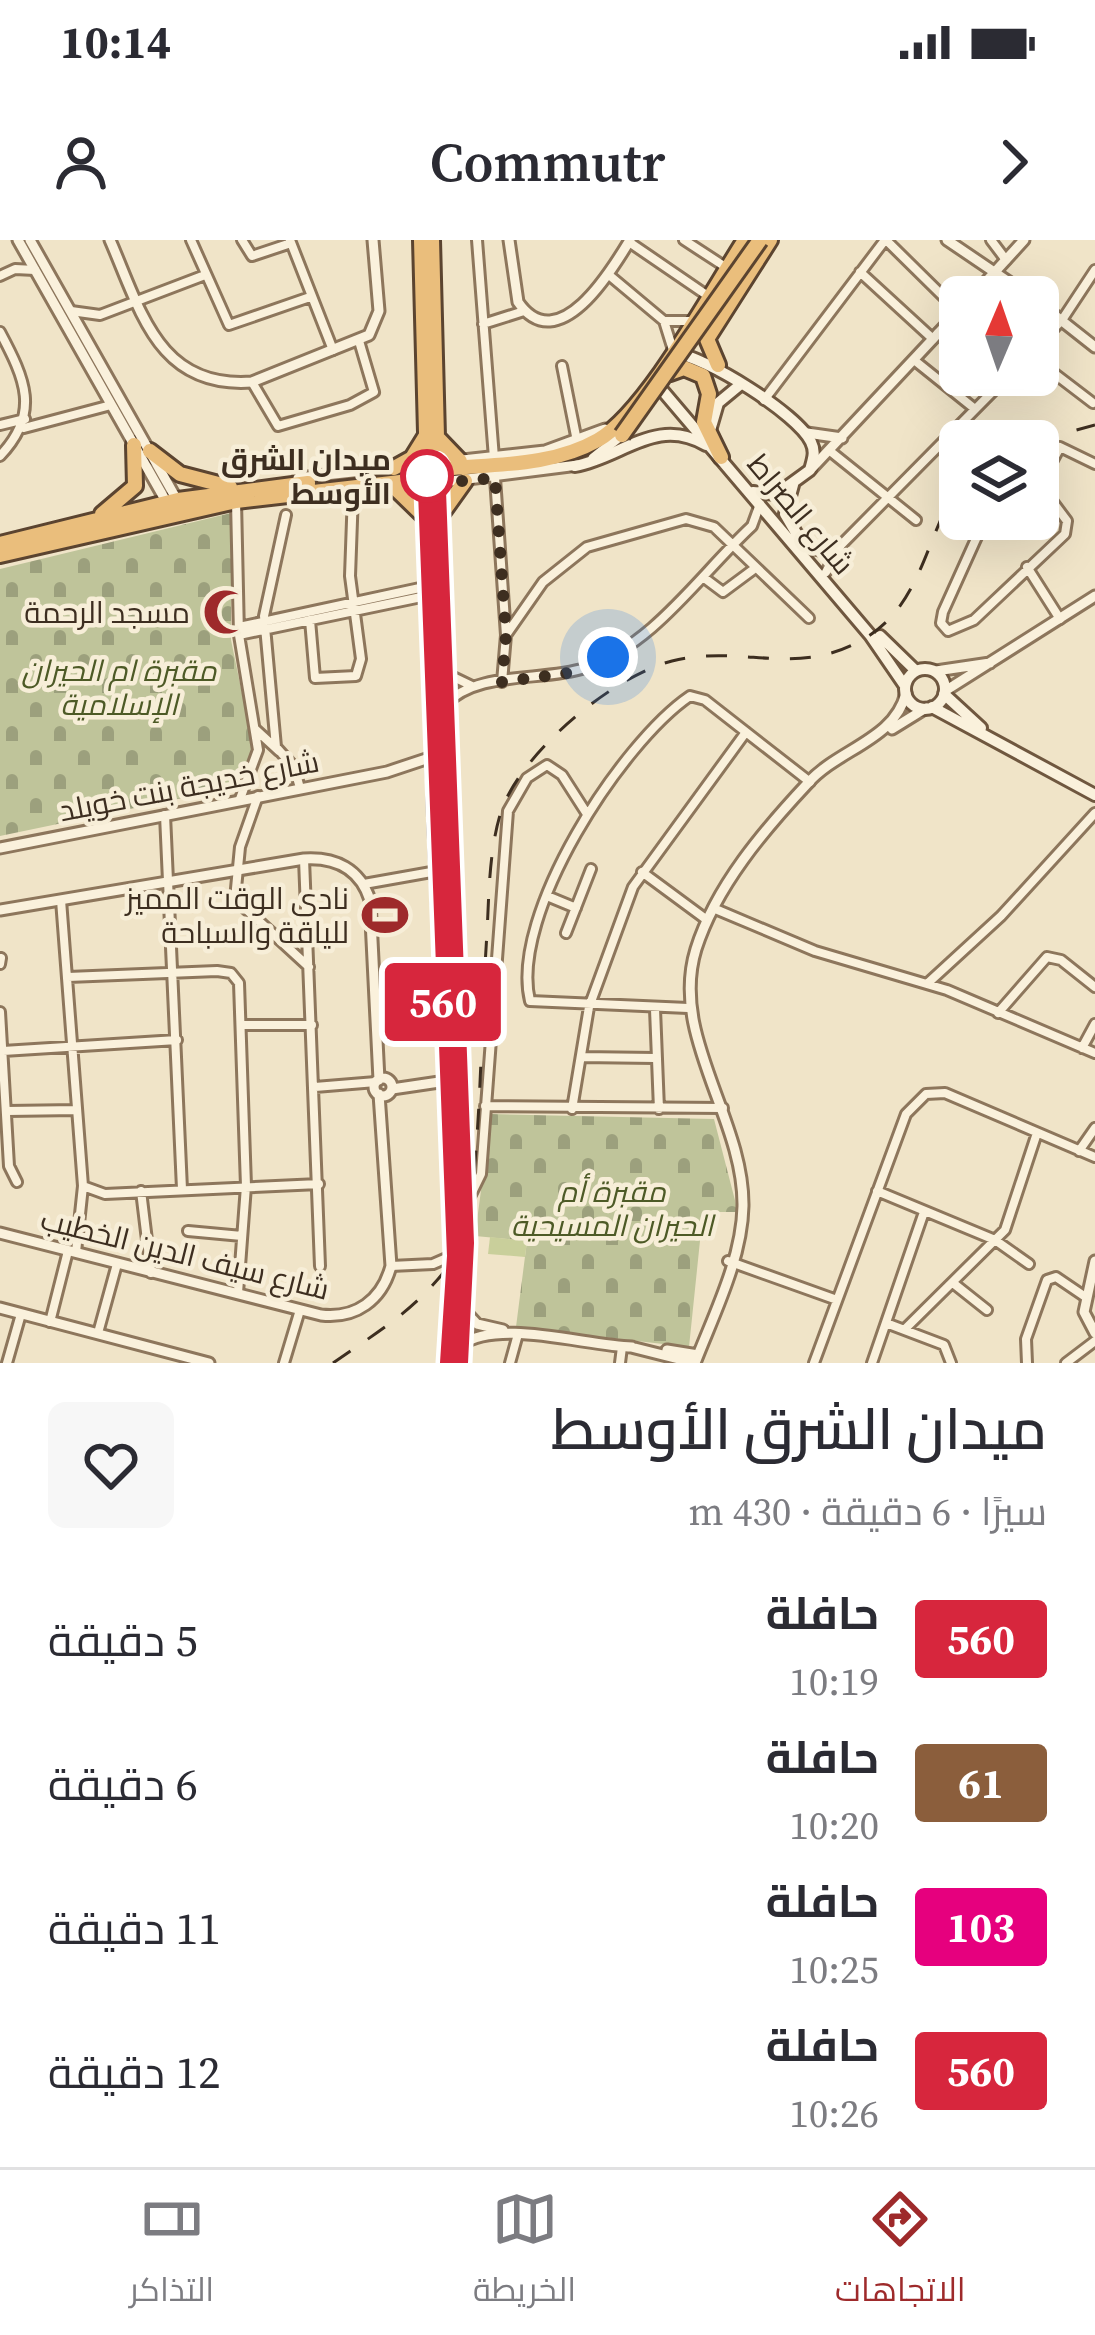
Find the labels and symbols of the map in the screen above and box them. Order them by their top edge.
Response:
north arrow [939,276,1059,396]
place label: ميدان الشرق الأوسط [221,439,391,514]
street label: شارع الصراط [738,445,864,583]
marker: ميدان الشرق الأوسط [402,451,452,501]
mosque icon: مسجد الرحمة [201,587,251,637]
place label: مسجد الرحمة [24,592,190,633]
your location [578,627,638,687]
park label: مقبرة ام الحيران الإسلامية [22,650,217,725]
street label: شارع خديجة بنت خويلد [56,741,322,831]
place label: نادي الوقت المميز للياقة والسباحة [124,878,349,953]
sports icon: نادي الوقت المميز للياقة والسباحة [360,890,410,940]
line badge: 560 [374,963,512,1041]
park label: مقبرة أم الحيران المسيحية [511,1171,716,1246]
street label: شارع سيف الدين الخطيب [36,1198,334,1310]

